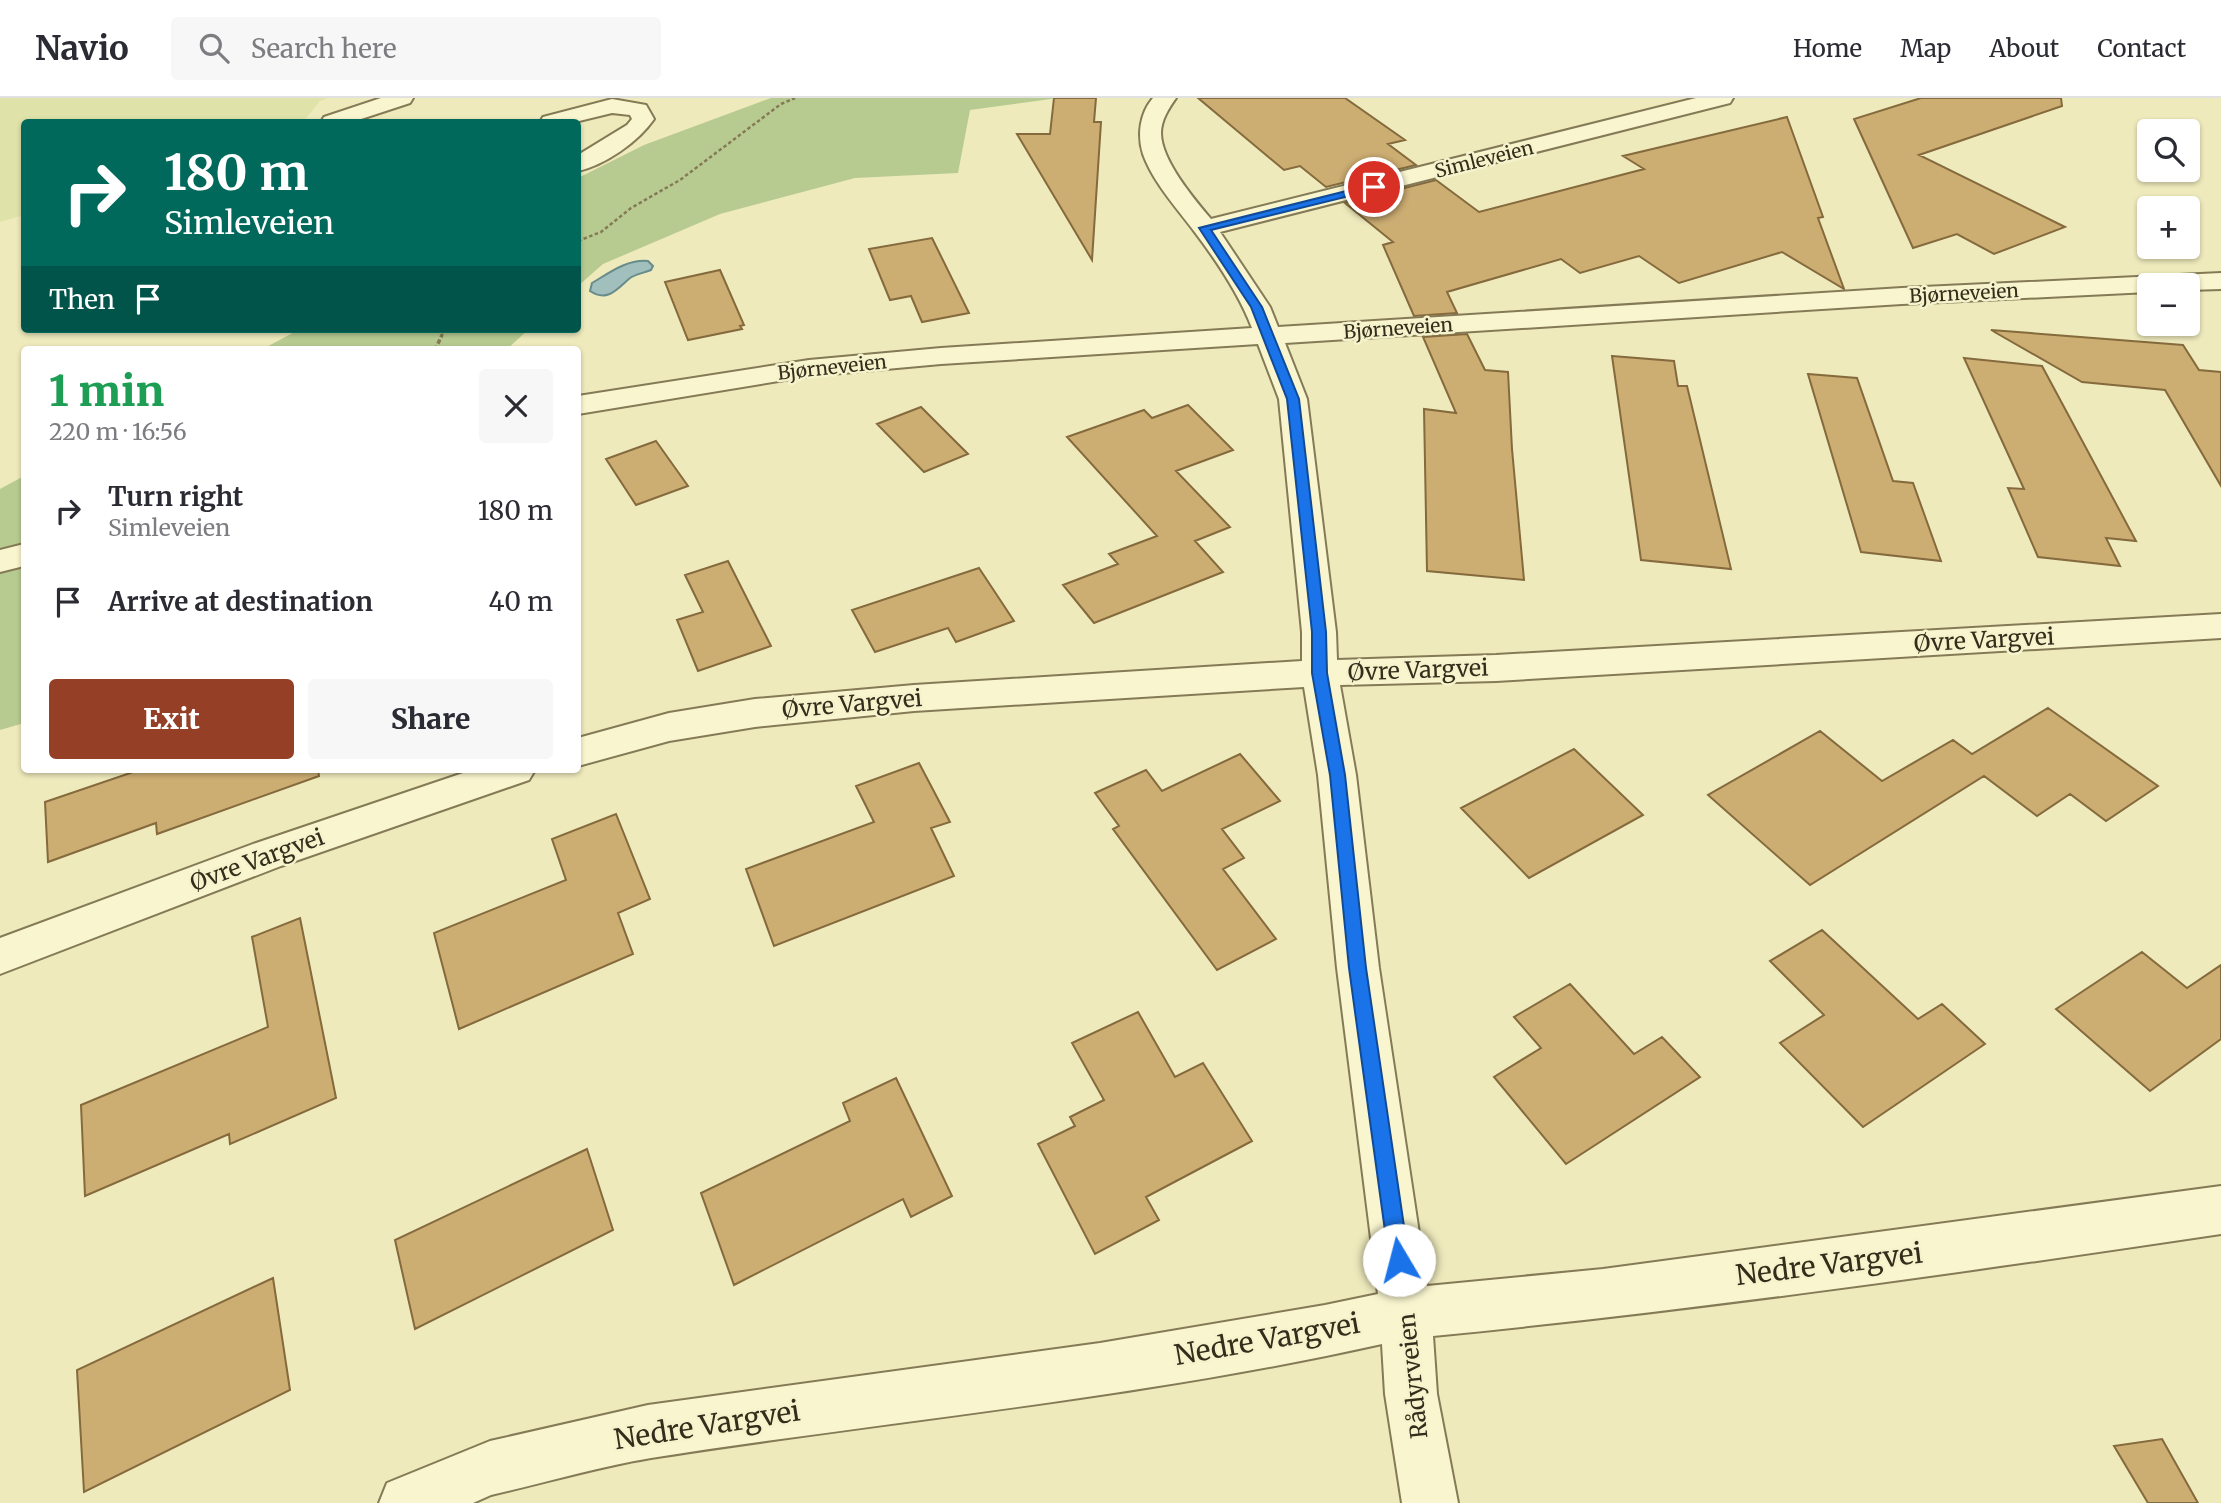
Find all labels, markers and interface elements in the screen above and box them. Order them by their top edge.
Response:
search box [171,17,661,80]
text: Navio [35,28,129,69]
icon: search [195,29,233,67]
text: Search here [251,32,396,65]
text: Home [1793,33,1862,64]
text: Map [1900,33,1951,64]
text: About [1989,33,2059,64]
text: Contact [2097,33,2186,64]
map controls [2137,119,2200,336]
button: search [2137,119,2200,182]
street label: Simleveien [1432,135,1536,183]
text: 180 m [164,142,309,203]
icon: right [49,147,140,238]
pin [1344,157,1404,217]
icon: arrive [1355,168,1393,206]
button: + [2137,196,2200,259]
text: Simleveien [164,203,334,243]
button: − [2137,273,2200,336]
street label: Bjørneveien [1909,278,2020,308]
icon: arrive [129,280,167,318]
text: Then [49,283,115,316]
street label: Bjørneveien [1342,312,1454,344]
street label: Bjørneveien [776,349,888,385]
text: 1 min [49,365,164,417]
button: close [479,369,553,443]
text: 220 m · 16:56 [49,417,187,446]
text: Turn right [108,480,243,513]
icon: right [49,492,87,530]
text: 180 m [478,494,553,527]
text: Simleveien [108,513,230,542]
icon: arrive [49,583,87,621]
text: Arrive at destination [108,585,373,618]
text: 40 m [489,585,553,618]
street label: Øvre Vargvei [1913,621,2055,658]
street label: Øvre Vargvei [1347,653,1489,686]
button: Exit [49,679,294,759]
button: Share [308,679,553,759]
street label: Øvre Vargvei [781,683,923,724]
street label: Øvre Vargvei [186,822,328,897]
position arrow [1362,1223,1436,1297]
street label: Nedre Vargvei [1734,1235,1924,1293]
street label: Nedre Vargvei [1171,1305,1363,1373]
street label: Rådyrveien [1391,1312,1434,1440]
street label: Nedre Vargvei [611,1393,803,1457]

